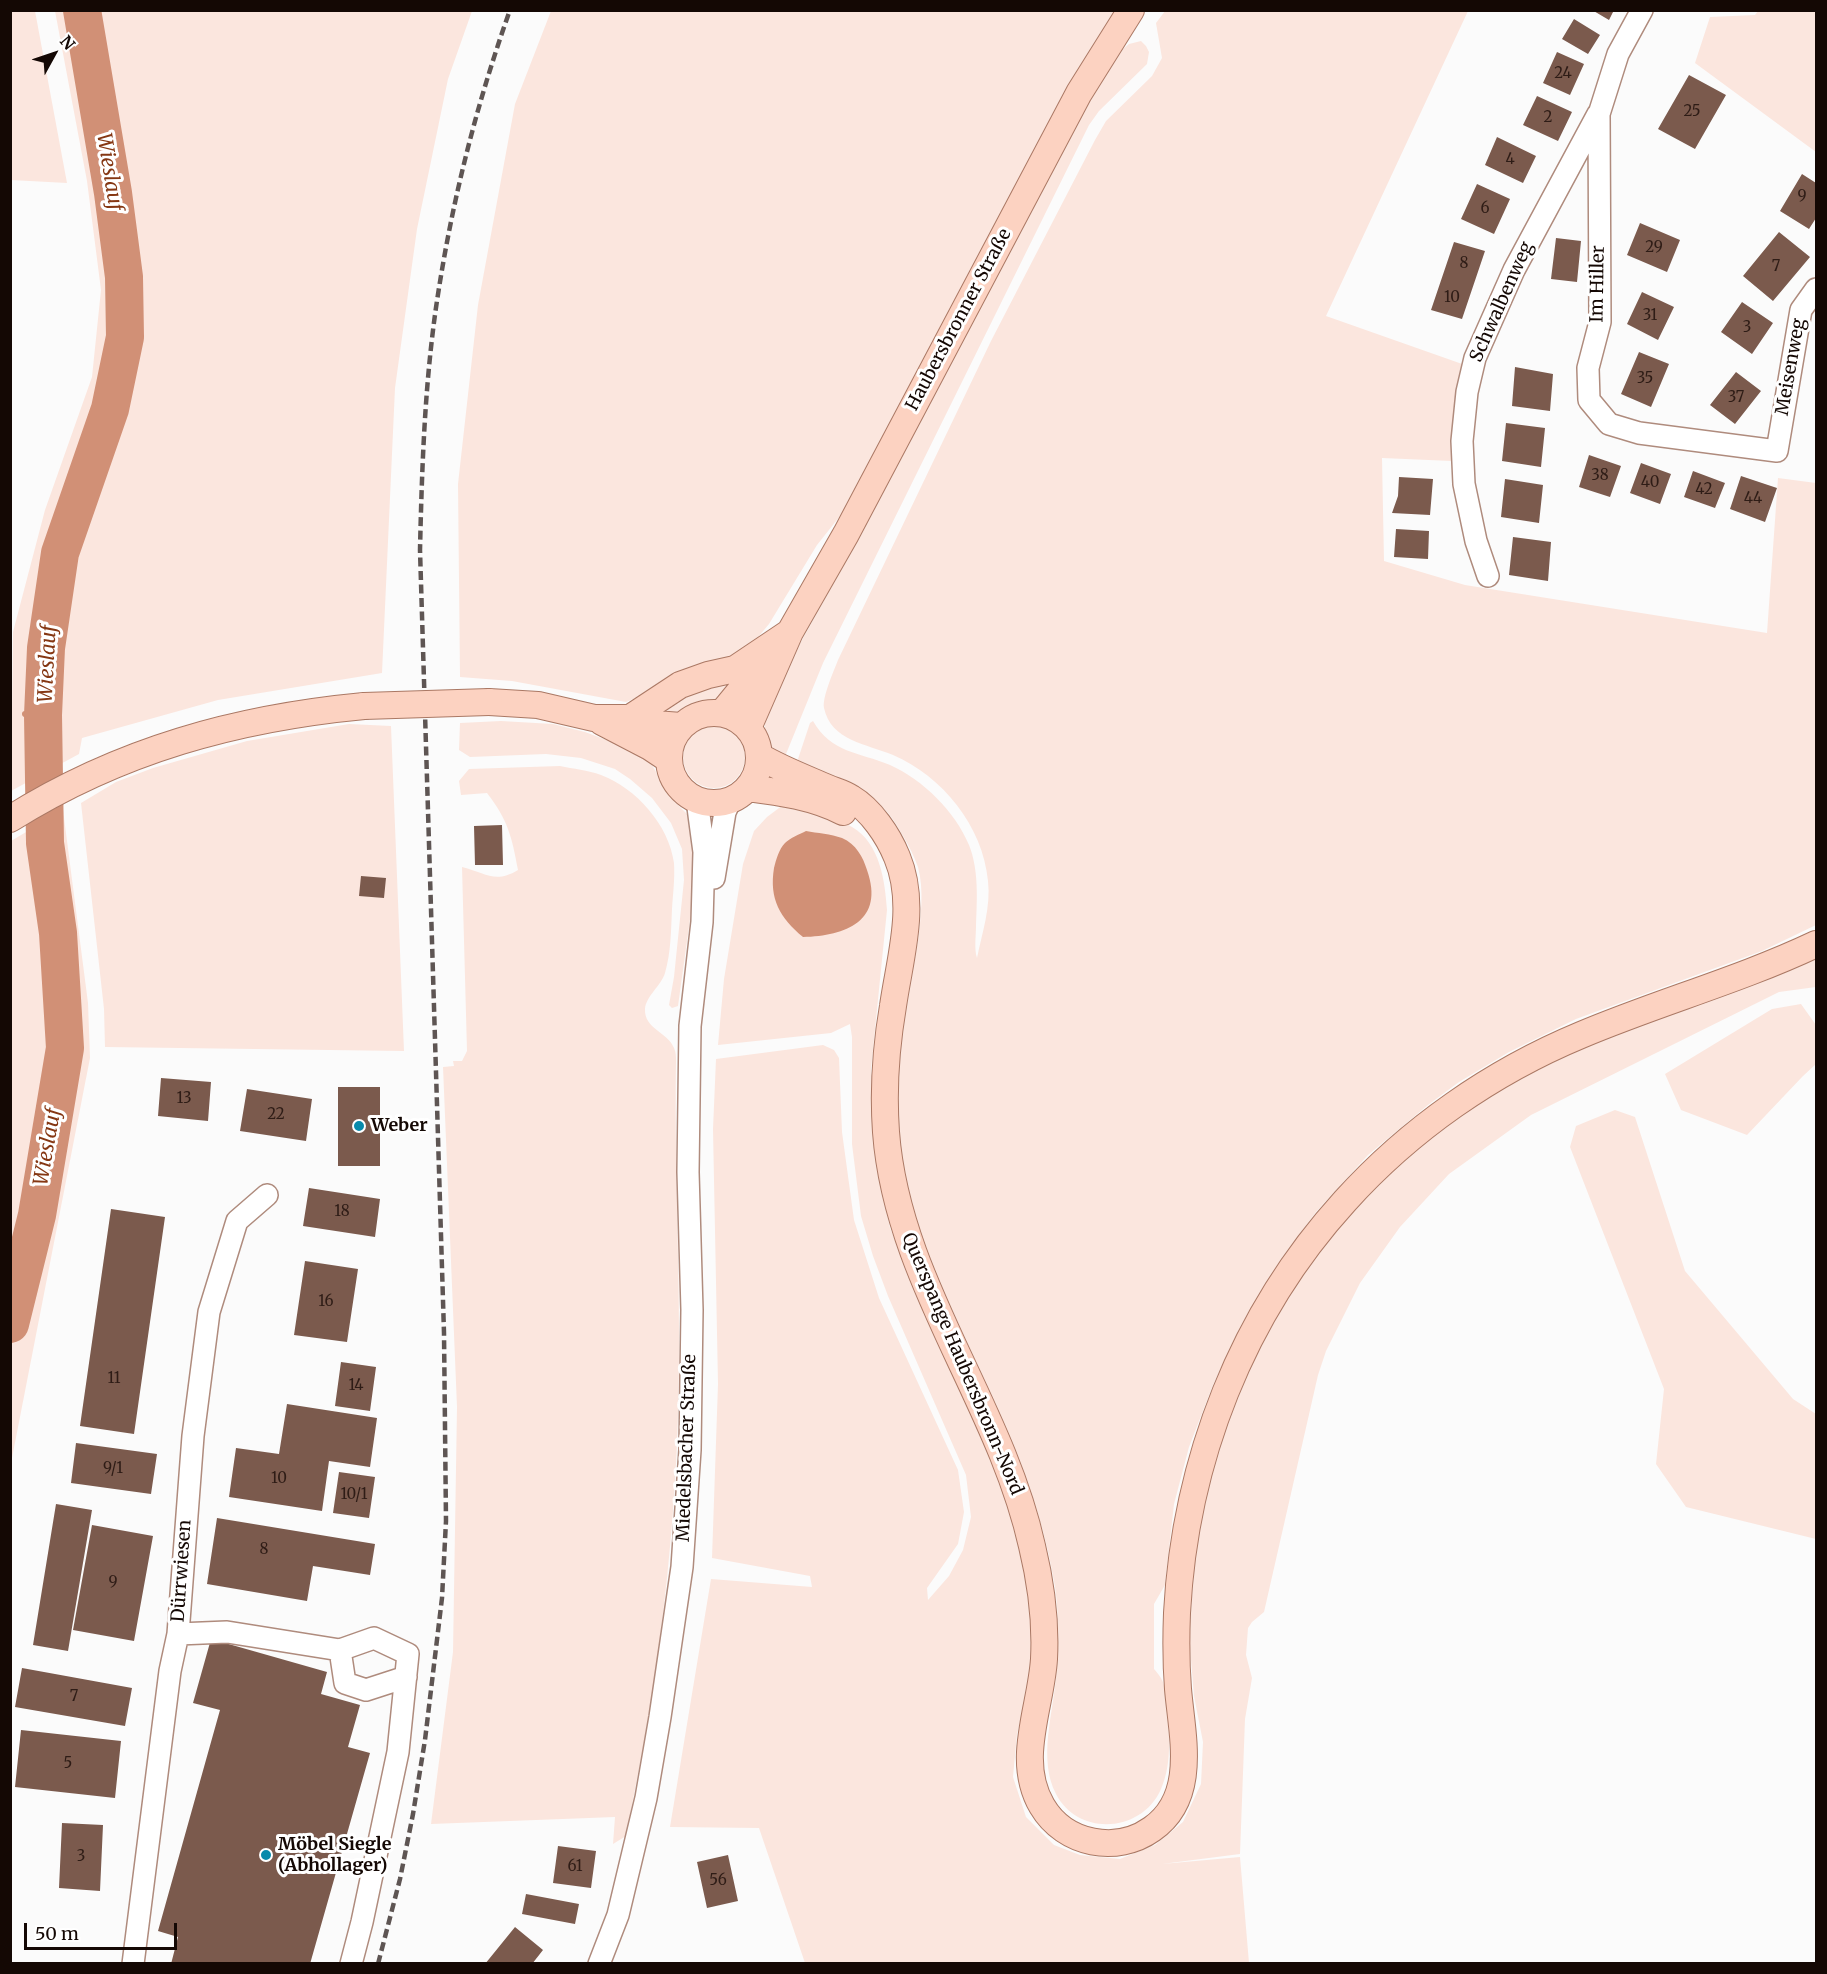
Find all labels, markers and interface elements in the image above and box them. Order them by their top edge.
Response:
north arrow [24,24,84,84]
text: N [56,31,80,54]
house number: 24 [1554,65,1572,83]
house number: 25 [1683,103,1701,121]
house number: 2 [1544,109,1552,127]
water label: Wieslauf [91,132,127,212]
house number: 4 [1505,151,1515,169]
house number: 9 [1797,188,1807,206]
house number: 6 [1480,200,1490,218]
street label: Haubersbronner Straße [902,225,1016,415]
street label: Schwalbenweg [1466,239,1538,365]
house number: 29 [1645,239,1663,257]
street label: Im Hiller [1587,245,1609,323]
house number: 8 [1460,255,1468,273]
house number: 7 [1772,258,1780,276]
house number: 10 [1444,289,1460,307]
house number: 31 [1643,307,1657,325]
street label: Meisenweg [1772,317,1810,417]
house number: 3 [1743,319,1751,337]
house number: 35 [1637,370,1653,388]
house number: 37 [1728,389,1744,407]
house number: 38 [1591,467,1609,485]
house number: 40 [1641,474,1659,492]
house number: 42 [1695,481,1713,499]
house number: 44 [1744,490,1762,508]
water label: Wieslauf [34,624,62,704]
house number: 13 [177,1090,191,1108]
water label: Wieslauf [29,1106,67,1188]
house number: 22 [267,1106,285,1124]
place label: Weber [371,1115,428,1137]
marker: Weber [352,1119,366,1133]
house number: 18 [334,1203,350,1221]
street label: Querspange Haubersbronn-Nord [897,1230,1027,1498]
house number: 16 [318,1293,334,1311]
street label: Miedelsbacher Straße [673,1354,701,1542]
house number: 11 [107,1370,121,1388]
house number: 14 [348,1377,364,1395]
house number: 9/1 [103,1460,123,1478]
house number: 10 [271,1470,287,1488]
house number: 10/1 [340,1486,368,1504]
street label: Dürrwiesen [168,1519,196,1623]
house number: 8 [260,1541,268,1559]
house number: 9 [108,1574,118,1592]
house number: 7 [70,1688,78,1706]
house number: 5 [64,1755,72,1773]
place label: Möbel Siegle (Abhollager) [278,1834,391,1876]
house number: 3 [77,1848,85,1866]
marker: Möbel Siegle (Abhollager) [259,1848,273,1862]
house number: 61 [568,1858,582,1876]
house number: 56 [709,1872,727,1890]
scale bar [27,1911,180,1949]
text: 50 m [35,1922,79,1945]

